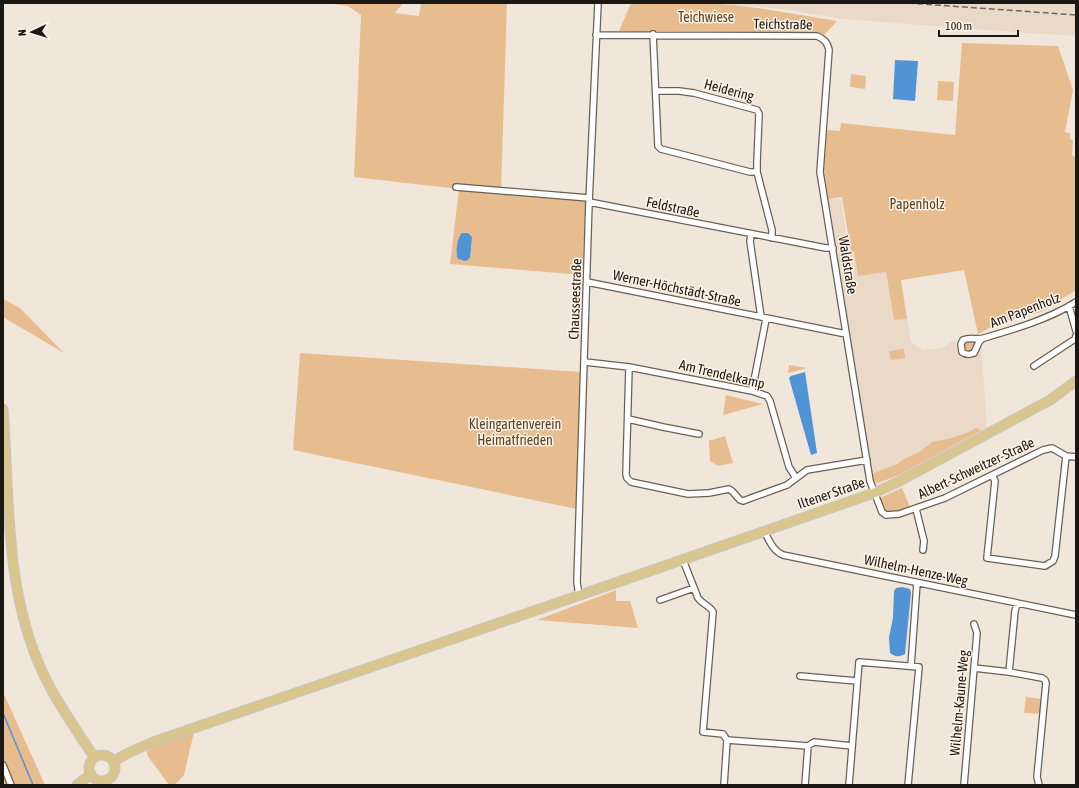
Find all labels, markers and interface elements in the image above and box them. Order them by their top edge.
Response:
park label: Teichwiese [678,9,734,25]
north arrow [12,12,52,52]
scale bar [939,12,1018,38]
street label: Teichstraße [753,15,813,33]
text: 100 m [945,19,972,33]
text: N [16,29,28,36]
street label: Heidering [702,76,756,104]
street label: Feldstraße [645,194,701,220]
park label: Papenholz [890,196,945,212]
street label: Waldstraße [836,235,860,295]
street label: Chausseestraße [566,258,584,340]
street label: Werner-Höchstädt-Straße [611,267,743,309]
street label: Am Papenholz [988,289,1062,331]
street label: Am Trendelkamp [678,356,767,392]
park label: Kleingartenverein Heimatfrieden [469,416,561,448]
street label: Albert-Schweitzer-Straße [915,434,1037,502]
street label: Iltener Straße [795,474,867,512]
street label: Wilhelm-Henze-Weg [863,551,969,589]
street label: Wilhelm-Kaune-Weg [946,649,972,757]

